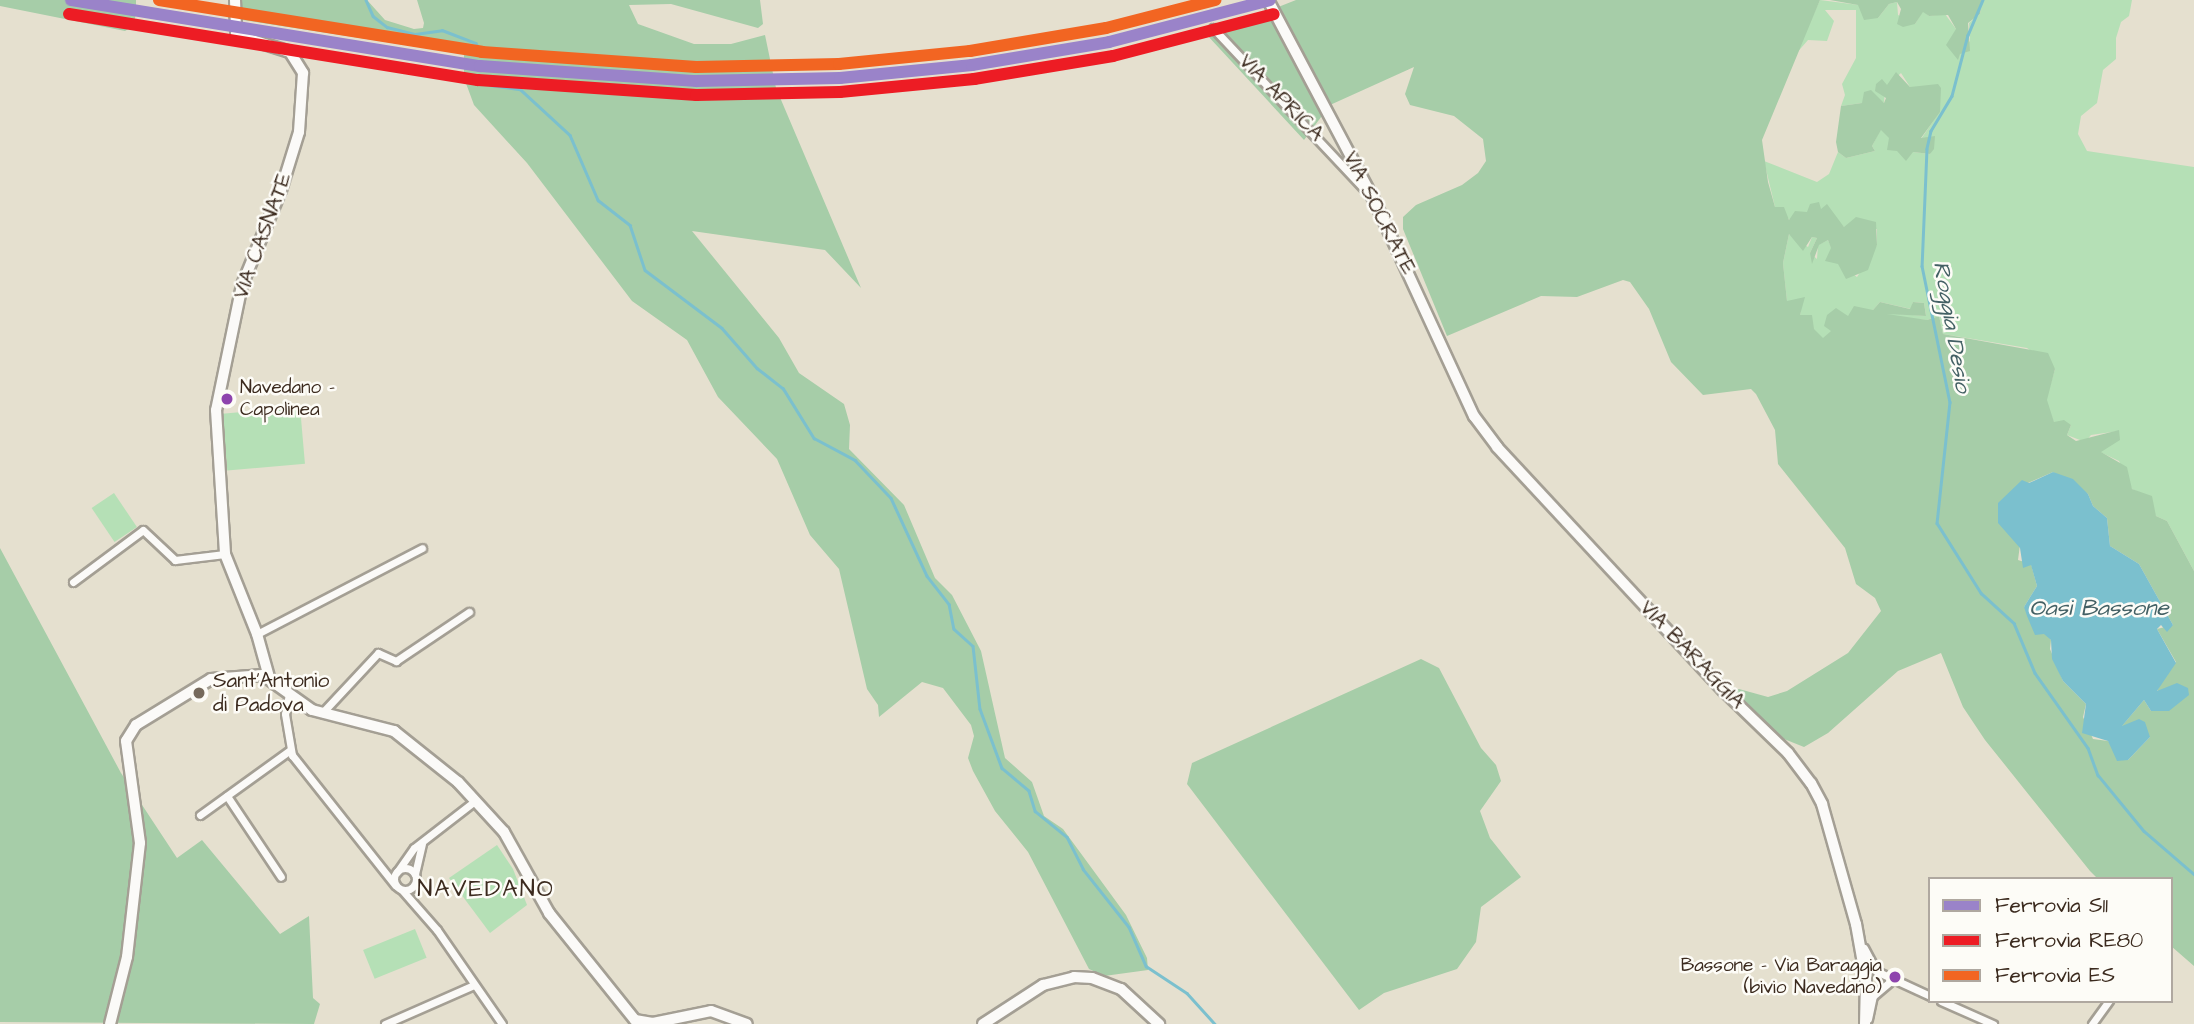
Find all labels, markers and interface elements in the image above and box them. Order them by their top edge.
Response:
street label: VIA APRICA [1233,49,1329,147]
street label: VIA SOCRATE [1337,147,1421,279]
street label: VIA CASNATE [229,170,297,302]
water label: Roggia Desio [1927,259,1977,395]
place label: Navedano - Capolinea [240,377,335,421]
marker: Navedano - Capolinea [220,392,234,406]
water label: Oasi Bassone [2029,594,2169,622]
street label: VIA BARAGGIA [1634,596,1750,714]
place label: Sant'Antonio di Padova [213,668,329,718]
marker: Sant'Antonio di Padova [191,685,207,701]
district label: NAVEDANO [418,876,554,904]
legend [1928,877,2173,1003]
text: Ferrovia S11 [1995,891,2108,920]
text: Ferrovia RE80 [1995,926,2143,955]
place label: Bassone - Via Baraggia (bivio Navedano) [1681,955,1882,999]
text: Ferrovia ES [1995,961,2115,990]
marker: Bassone - Via Baraggia (bivio Navedano) [1888,970,1902,984]

